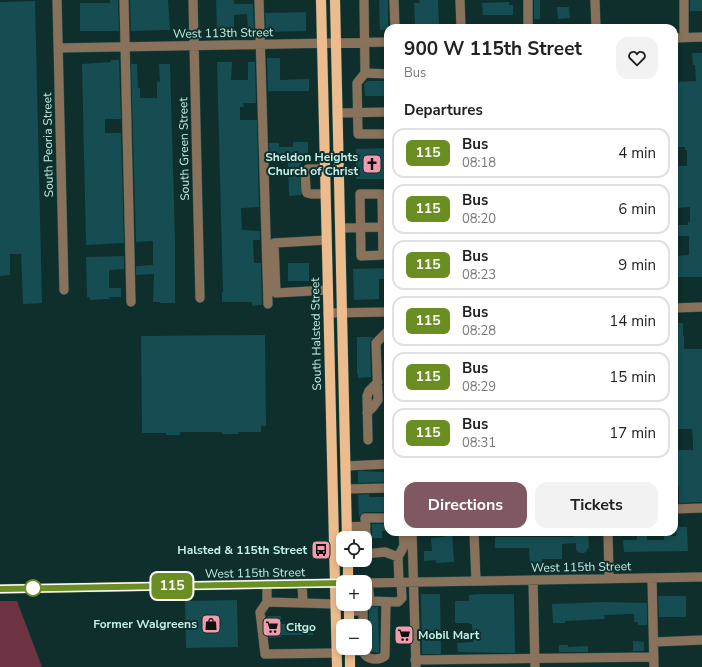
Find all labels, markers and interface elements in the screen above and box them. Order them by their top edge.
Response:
street label: West 113th Street [173,24,274,42]
text: 900 W 115th Street [404,36,582,62]
button: heart [616,37,658,79]
text: Bus [404,64,426,82]
street label: South Peoria Street [39,92,57,197]
street label: South Green Street [175,96,193,201]
text: Departures [404,100,483,120]
text: Bus [462,134,488,154]
text: 115 [415,143,441,162]
text: 4 min [618,143,656,163]
place label: Sheldon Heights Church of Christ [265,149,358,179]
church icon: Sheldon Heights Church of Christ [361,153,383,175]
text: 08:18 [462,154,496,172]
text: Bus [462,190,488,210]
text: 115 [415,199,441,218]
text: 6 min [618,199,656,219]
text: 08:20 [462,210,496,228]
text: Bus [462,246,488,266]
text: 115 [415,255,441,274]
text: 9 min [618,255,656,275]
text: 08:23 [462,266,496,284]
street label: South Halsted Street [307,277,325,391]
text: Bus [462,302,488,322]
text: 115 [415,311,441,330]
text: 14 min [609,311,656,331]
text: 08:28 [462,322,496,340]
text: Bus [462,358,488,378]
text: 115 [415,367,441,386]
text: 15 min [609,367,656,387]
text: 08:29 [462,378,496,396]
text: Bus [462,414,488,434]
text: 115 [415,423,441,442]
text: 17 min [609,423,656,443]
text: 08:31 [462,434,496,452]
button: Directions [404,482,527,528]
button: Tickets [535,482,658,528]
map controls [336,531,372,655]
button: locate [336,531,372,567]
bus stop icon: Halsted & 115th Street [310,539,332,561]
place label: Halsted & 115th Street [177,542,307,558]
street label: West 115th Street [531,558,632,576]
street label: West 115th Street [205,564,306,582]
line badge: 115 [149,573,195,599]
button: + [336,575,372,611]
text: 115 [159,576,185,595]
unlabelled marker [24,579,42,597]
shop icon: Former Walgreens [200,613,222,635]
place label: Former Walgreens [93,616,197,632]
supermarket icon: Citgo [261,616,283,638]
place label: Citgo [286,619,316,635]
button: − [336,619,372,655]
supermarket icon: Mobil Mart [393,624,415,646]
place label: Mobil Mart [418,627,480,643]

